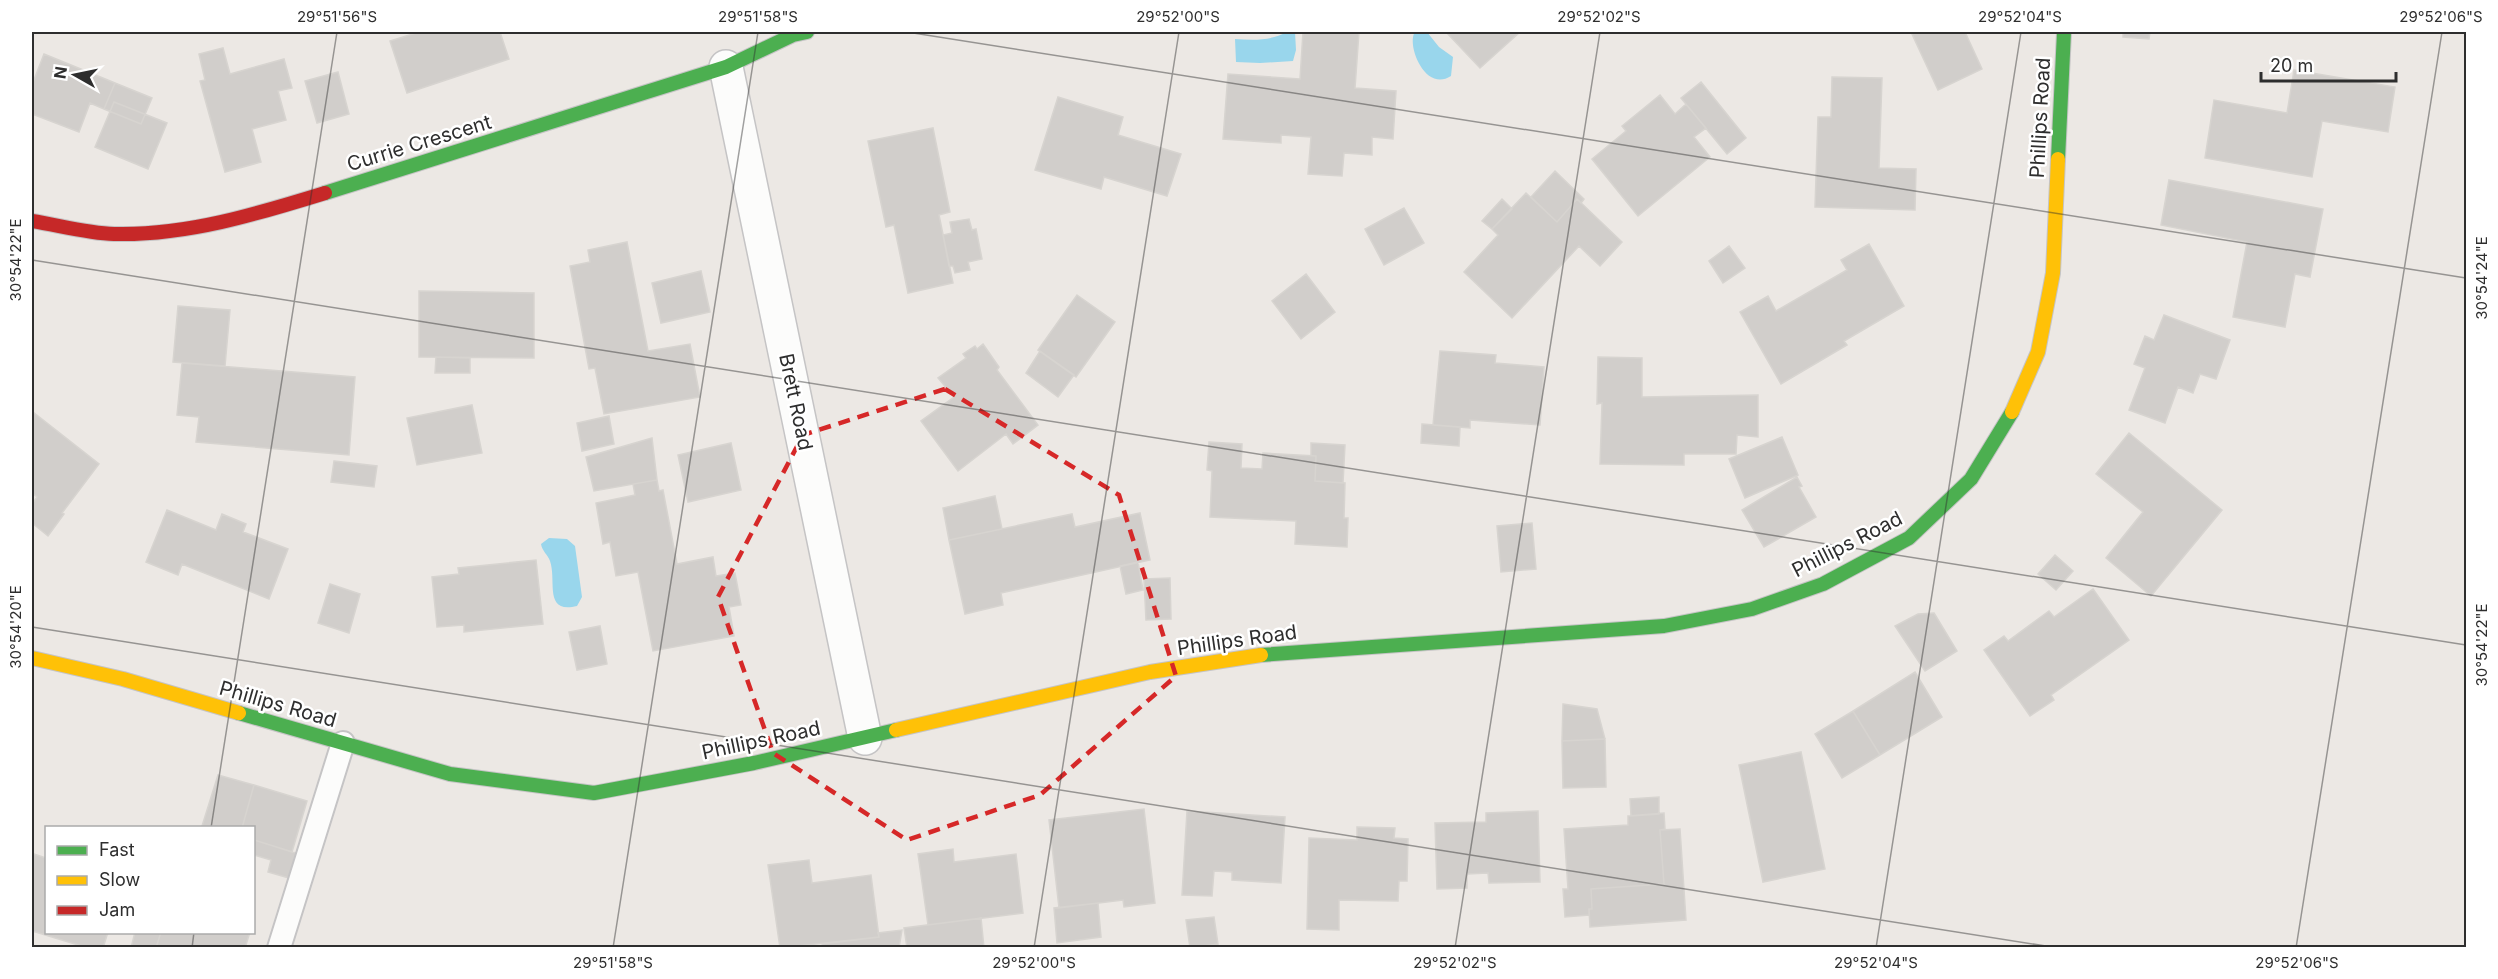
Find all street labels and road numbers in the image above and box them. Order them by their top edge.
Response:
street label: Phillips Road [2025,57,2055,179]
street label: Currie Crescent [344,110,495,176]
street label: Brett Road [774,351,818,453]
street label: Phillips Road [1788,506,1906,582]
street label: Phillips Road [1176,620,1298,660]
street label: Phillips Road [217,676,339,732]
street label: Phillips Road [699,716,823,764]

